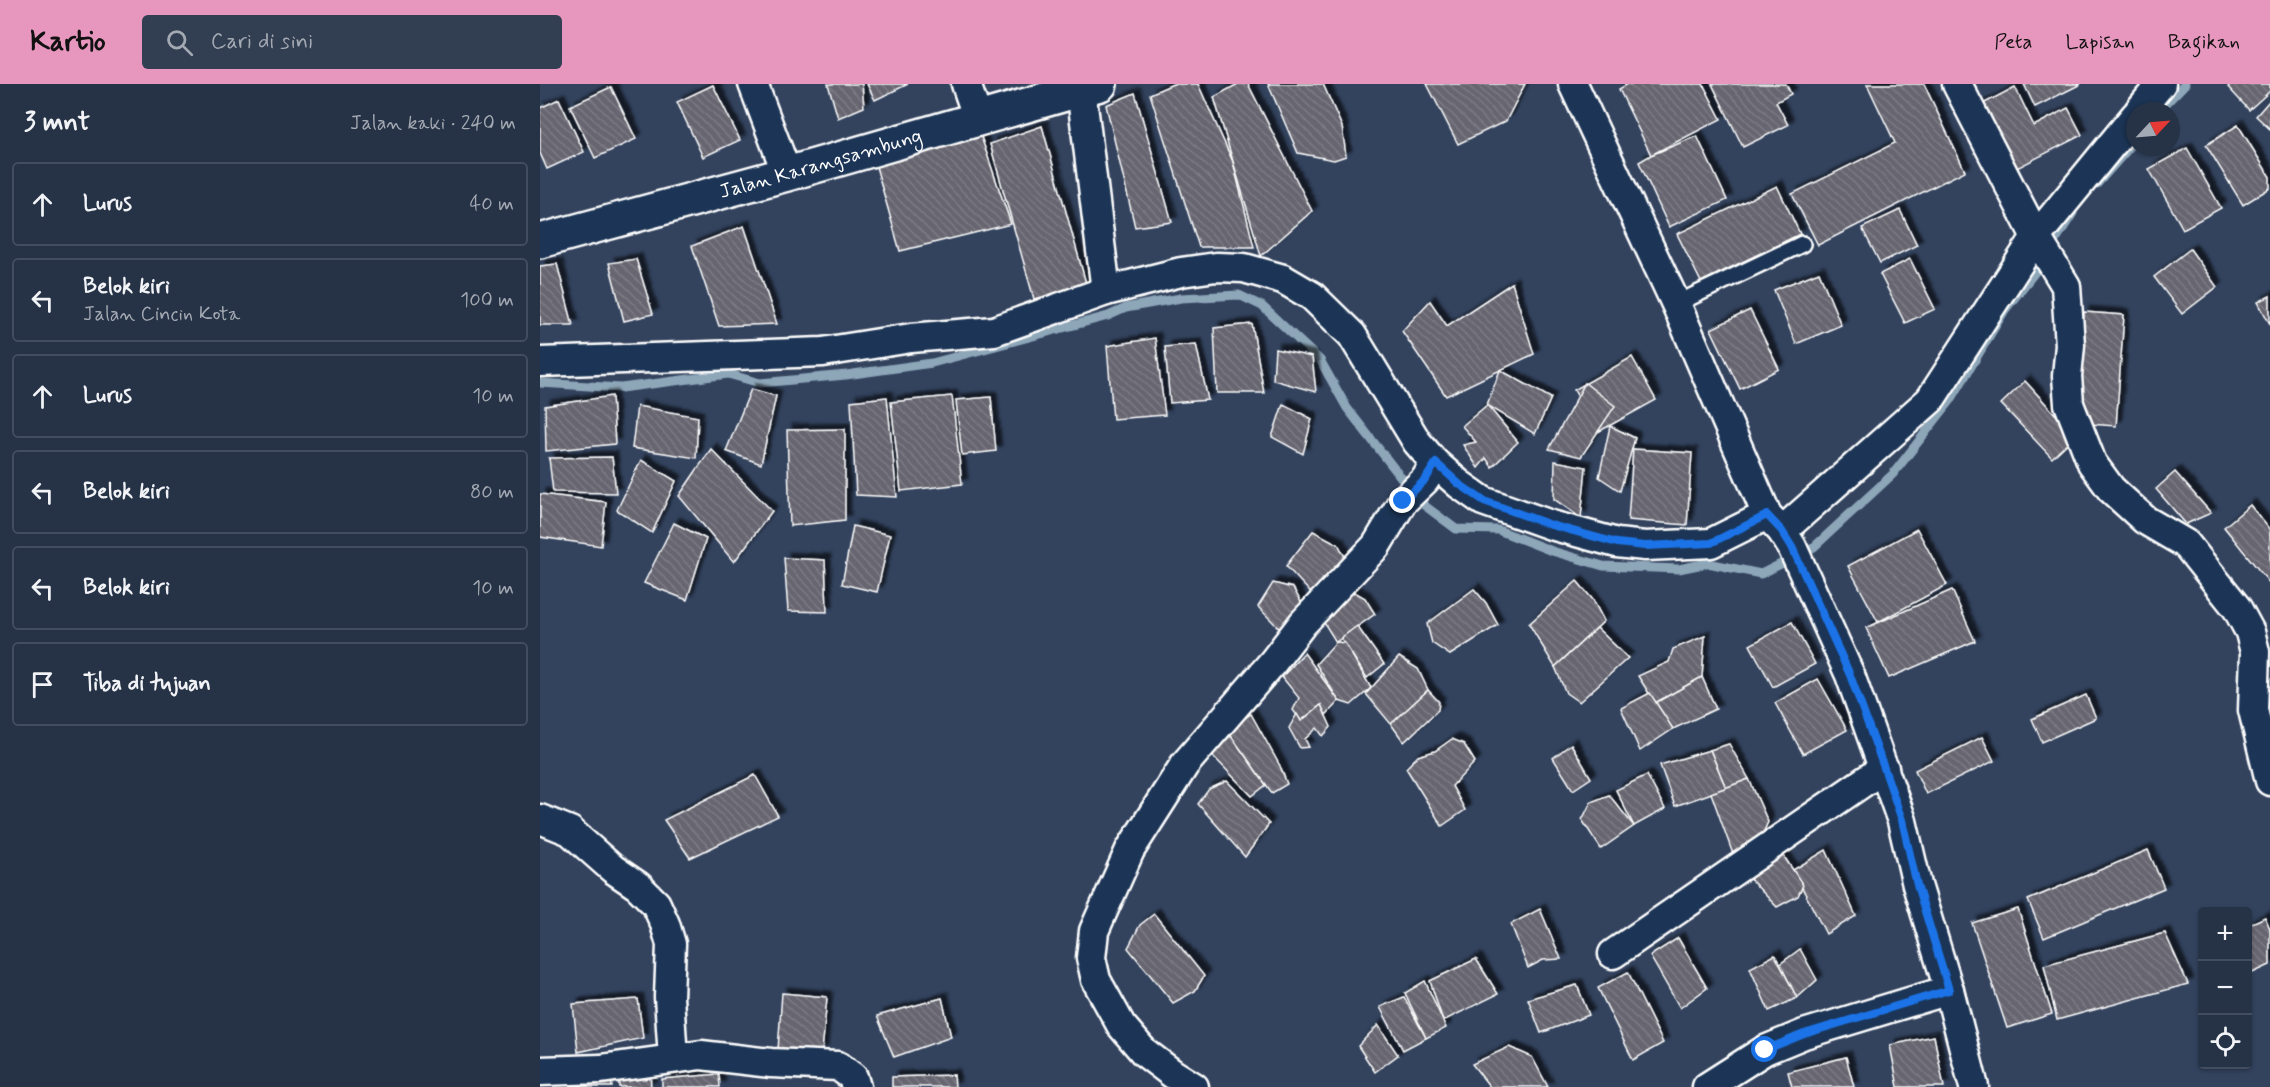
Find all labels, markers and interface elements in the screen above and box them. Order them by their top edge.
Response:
search box [142,15,562,69]
text: Kartio [30,24,106,61]
icon: search [163,26,196,59]
text: Cari di sini [211,28,313,56]
text: Peta [1994,28,2033,56]
text: Lapisan [2066,28,2135,56]
text: Bagikan [2168,28,2240,56]
north arrow [2126,102,2180,156]
text: 3 mnt [24,106,90,140]
text: Jalan kaki · 240 m [350,110,516,137]
street label: Jalan Karangsambung [716,122,925,205]
icon: ahead [26,188,59,221]
text: Lurus [83,190,132,218]
text: 40 m [470,191,514,218]
text: Belok kiri [83,273,170,301]
icon: left [26,284,59,317]
text: 100 m [460,287,514,314]
text: Jalan Cincin Kota [83,301,240,328]
icon: ahead [26,380,59,413]
text: Lurus [83,382,132,410]
text: 10 m [472,383,514,410]
icon: left [26,476,59,509]
text: Belok kiri [83,478,170,506]
text: 80 m [470,479,514,506]
route end [1389,487,1415,513]
icon: left [26,572,59,605]
text: Belok kiri [83,574,170,602]
text: 10 m [472,575,514,602]
icon: arrive [26,668,59,701]
text: Tiba di tujuan [83,670,211,698]
map controls [2198,907,2252,1069]
button: + [2198,907,2252,961]
button: − [2198,961,2252,1015]
button: locate [2198,1015,2252,1069]
route start [1751,1036,1777,1062]

